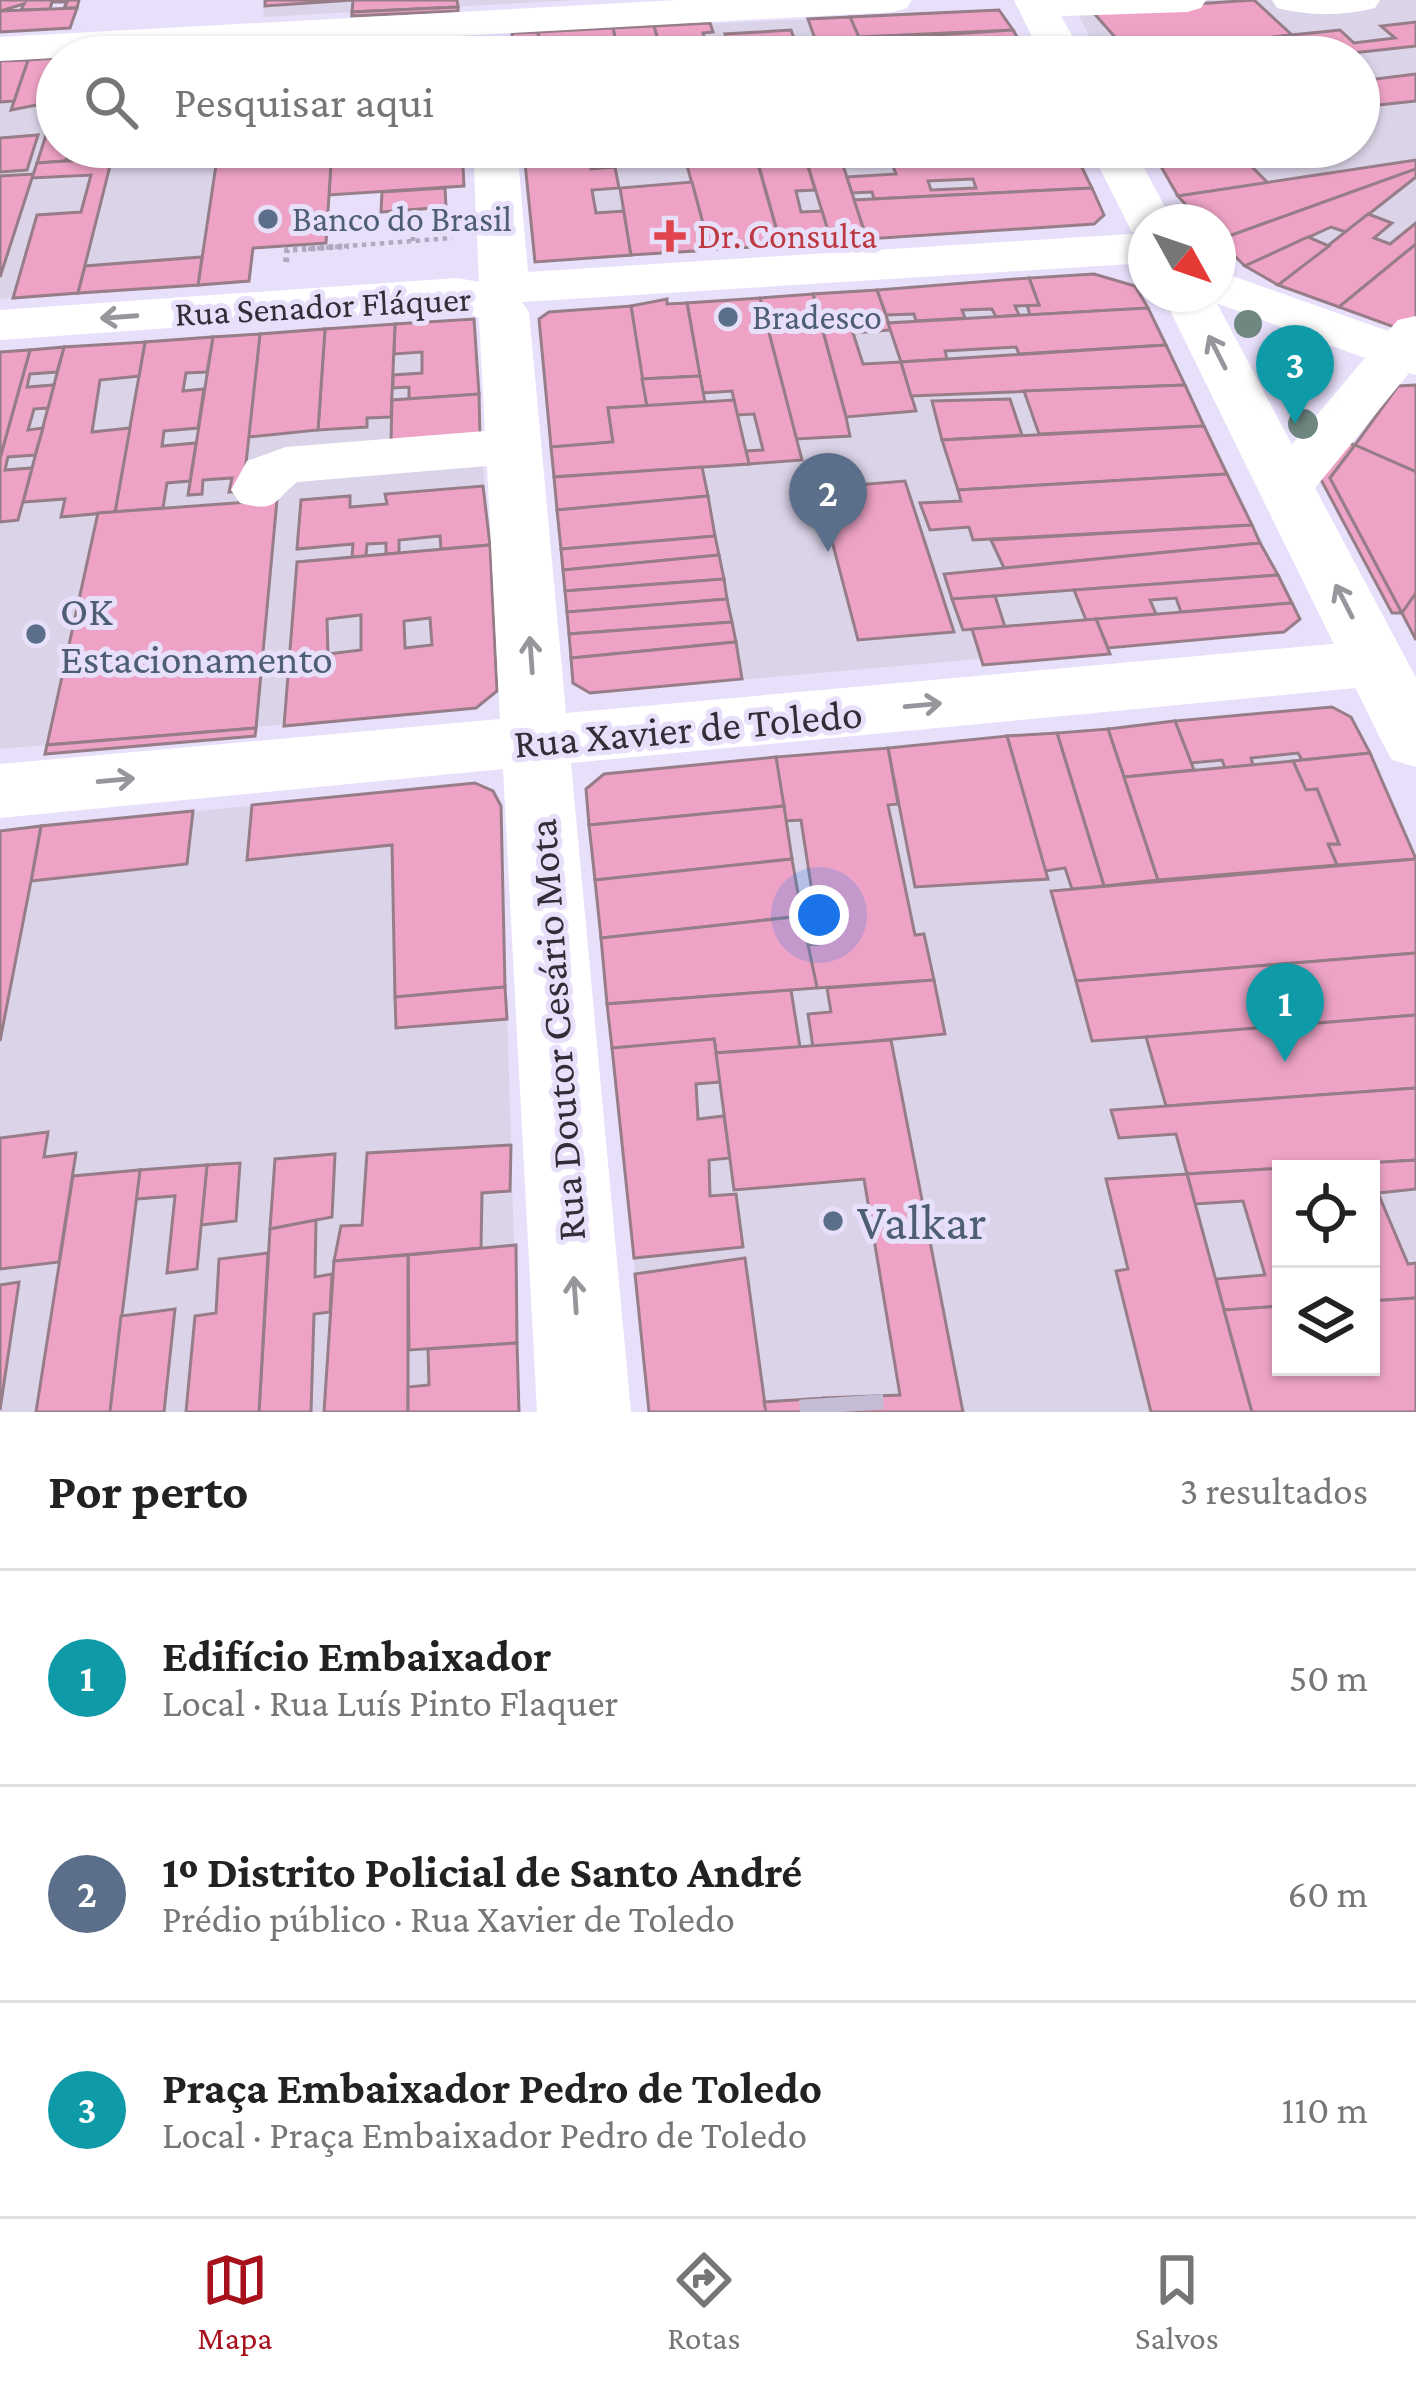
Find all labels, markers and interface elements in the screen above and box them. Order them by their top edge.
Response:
search box [36,36,1380,168]
icon: search [78,69,144,135]
text: Pesquisar aqui [174,77,434,127]
place label: Banco do Brasil [292,199,512,239]
north arrow [1128,204,1236,312]
marker: Banco do Brasil [255,206,281,232]
place label: Dr. Consulta [697,216,877,256]
marker: Dr. Consulta [654,220,686,252]
street label: Rua Senador Fláquer [174,278,473,334]
place label: Bradesco [752,297,882,337]
marker: Bradesco [715,304,741,330]
one-way arrow [100,305,139,328]
pin: 3 [1256,325,1334,424]
one-way arrow [1205,335,1228,371]
pin: 2 [789,453,867,552]
one-way arrow [1332,583,1355,619]
place label: OK Estacionamento [60,587,333,682]
marker: OK Estacionamento [23,621,49,647]
one-way arrow [519,636,542,675]
street label: Rua Xavier de Toledo [512,689,864,767]
one-way arrow [903,693,942,716]
one-way arrow [96,768,135,791]
street label: Rua Doutor Cesário Mota [518,817,594,1243]
your location [789,885,849,945]
pin: 1 [1246,963,1324,1062]
map controls [1272,1160,1380,1376]
button: locate [1272,1160,1380,1268]
place label: Valkar [857,1193,987,1250]
marker: Valkar [820,1208,846,1234]
button: layers [1272,1268,1380,1376]
one-way arrow [564,1276,587,1315]
text: Por perto [48,1462,249,1519]
text: 3 resultados [1180,1469,1368,1512]
text: Edifício Embaixador [162,1631,551,1681]
text: 1 [80,1656,94,1699]
text: 50 m [1289,1656,1368,1699]
text: Local · Rua Luís Pinto Flaquer [162,1681,618,1724]
text: 1º Distrito Policial de Santo André [162,1847,802,1897]
text: 2 [77,1872,97,1915]
text: 60 m [1287,1872,1368,1915]
text: Prédio público · Rua Xavier de Toledo [162,1897,735,1940]
text: Praça Embaixador Pedro de Toledo [162,2063,822,2113]
text: 3 [77,2088,97,2131]
text: 110 m [1281,2088,1368,2131]
text: Local · Praça Embaixador Pedro de Toledo [162,2113,807,2156]
tab: Mapa [197,2247,273,2356]
tab: Rotas [667,2247,740,2356]
tab: Salvos [1135,2247,1219,2356]

